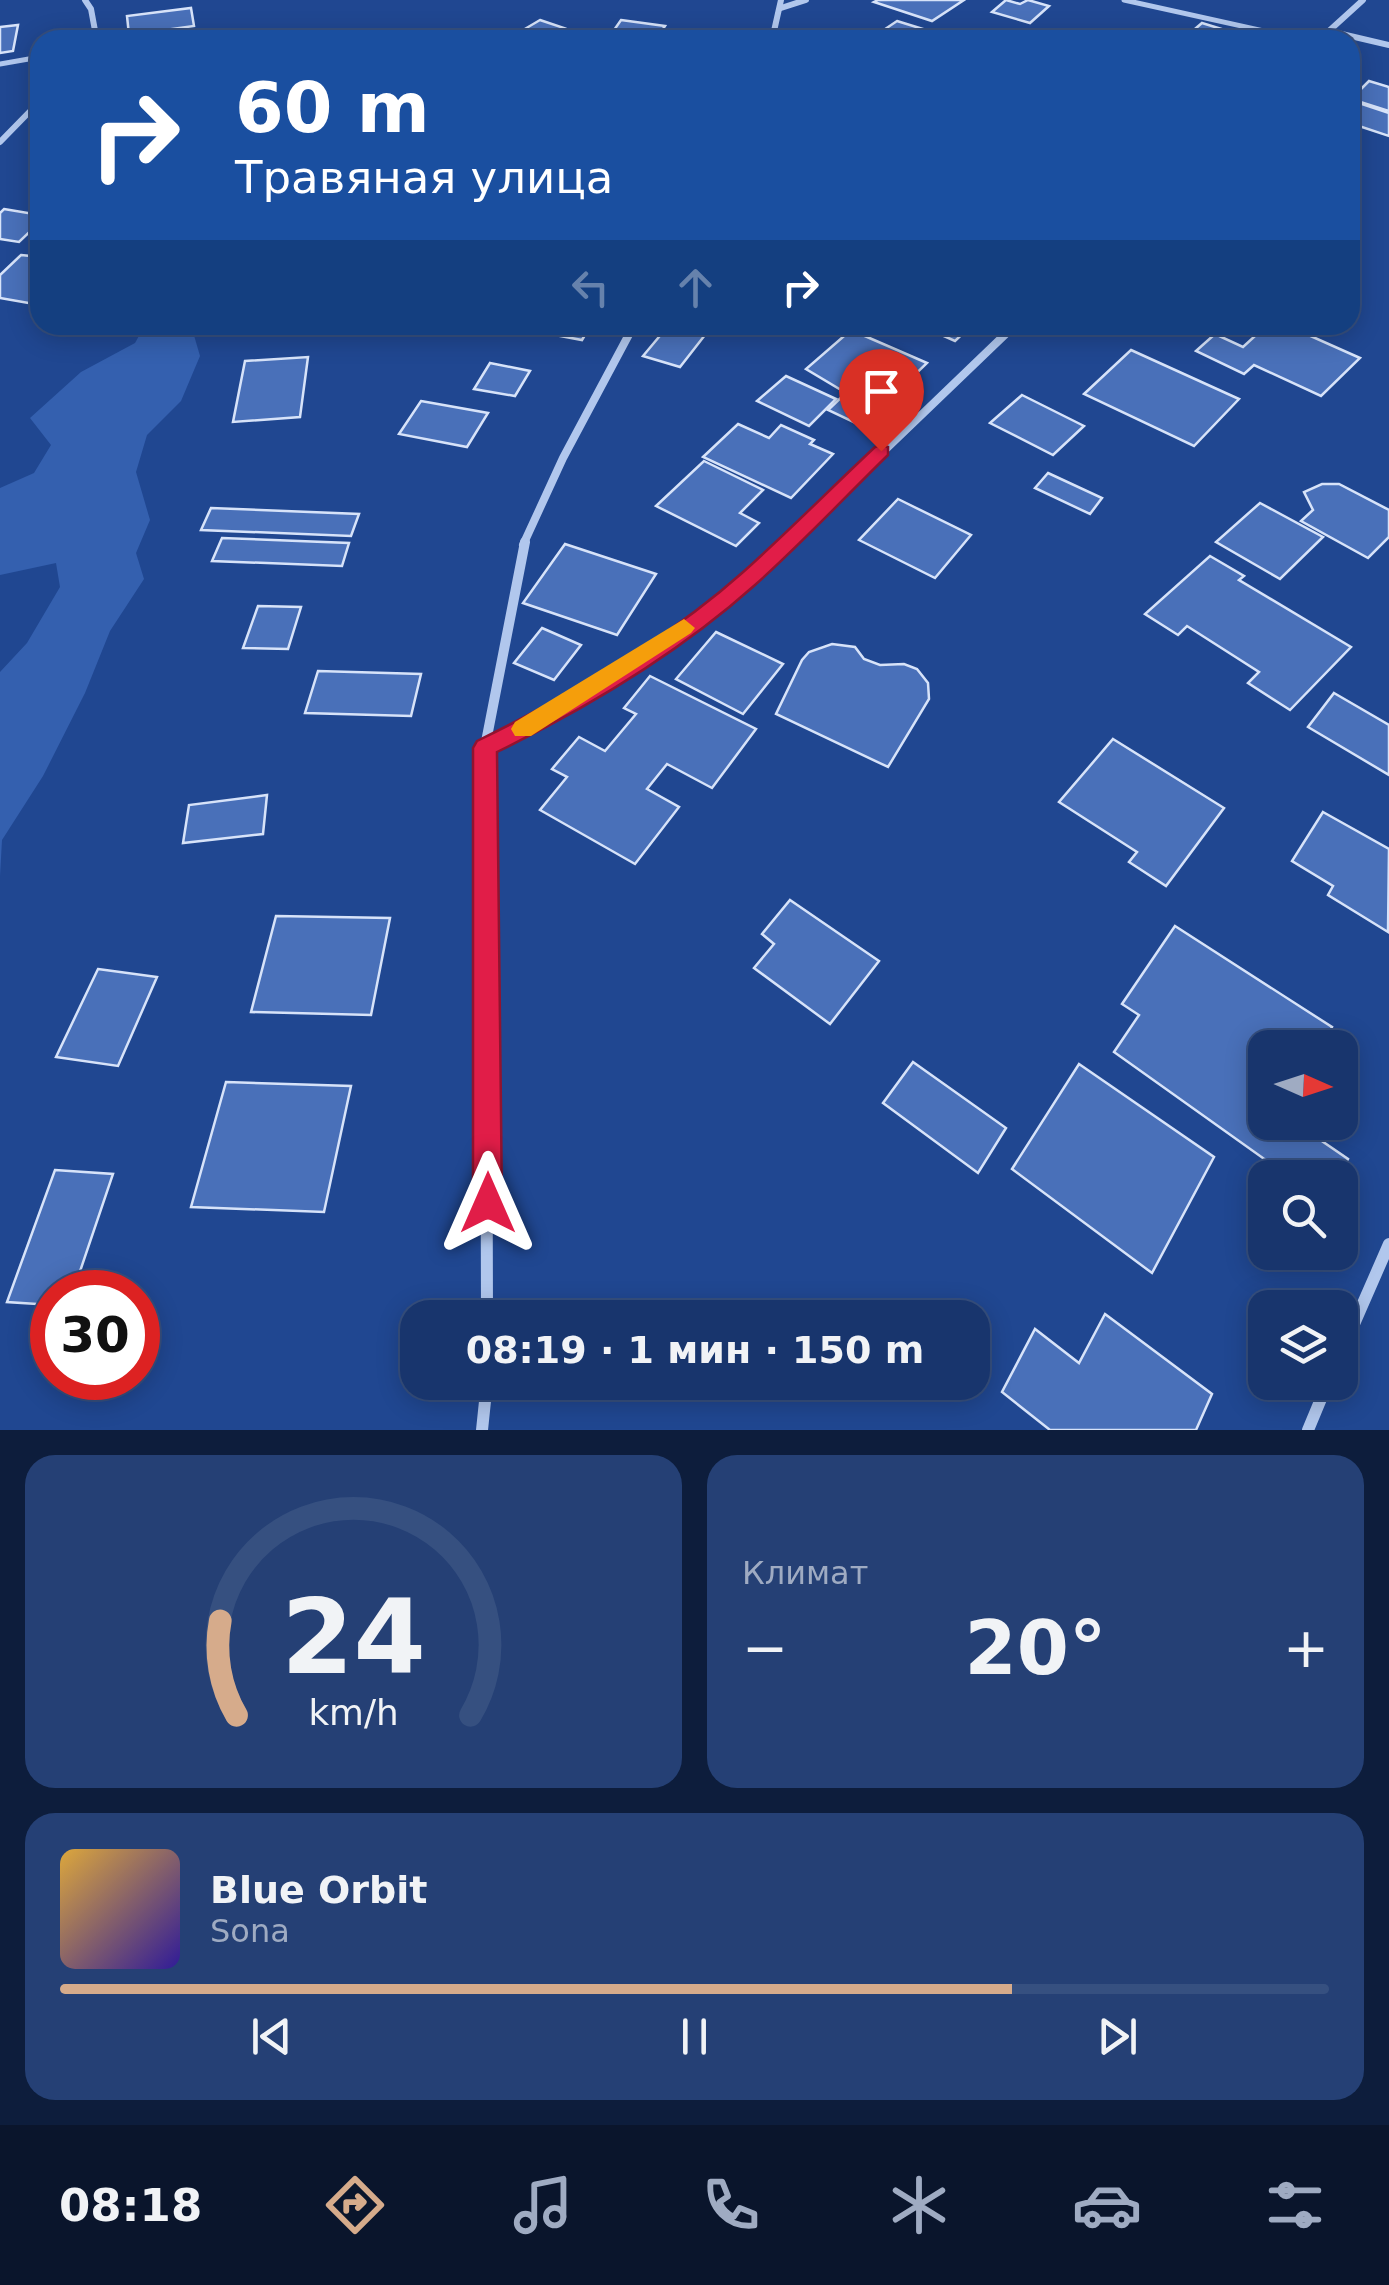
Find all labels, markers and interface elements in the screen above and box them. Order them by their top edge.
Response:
text: 60 m [235,67,430,149]
icon: right [70,70,200,200]
text: Травяная улица [235,151,613,204]
icon: left [563,260,618,315]
icon: ahead [668,260,723,315]
icon: right [773,260,828,315]
pin [839,349,924,452]
icon: arrive [854,364,909,419]
north arrow [1248,1030,1358,1140]
map controls [1248,1030,1358,1400]
position arrow [436,1151,540,1255]
button: search [1248,1160,1358,1270]
speed limit sign: 30 [30,1270,160,1400]
button: layers [1248,1290,1358,1400]
text: 08:19 · 1 мин · 150 m [466,1328,924,1372]
text: Климат [742,1554,868,1592]
text: 24 [281,1576,426,1698]
text: 20° [965,1604,1106,1692]
text: − [742,1616,788,1680]
text: + [1283,1616,1329,1680]
text: km/h [308,1692,399,1733]
text: Blue Orbit [210,1868,427,1912]
text: Sona [210,1912,290,1950]
icon: previous [244,2009,299,2064]
icon: pause [667,2009,722,2064]
icon: next [1090,2009,1145,2064]
icon: directions [320,2170,390,2240]
icon: music [508,2170,578,2240]
icon: phone [696,2170,766,2240]
icon: climate [884,2170,954,2240]
icon: car [1072,2170,1142,2240]
icon: filters [1260,2170,1330,2240]
text: 08:18 [59,2179,202,2232]

